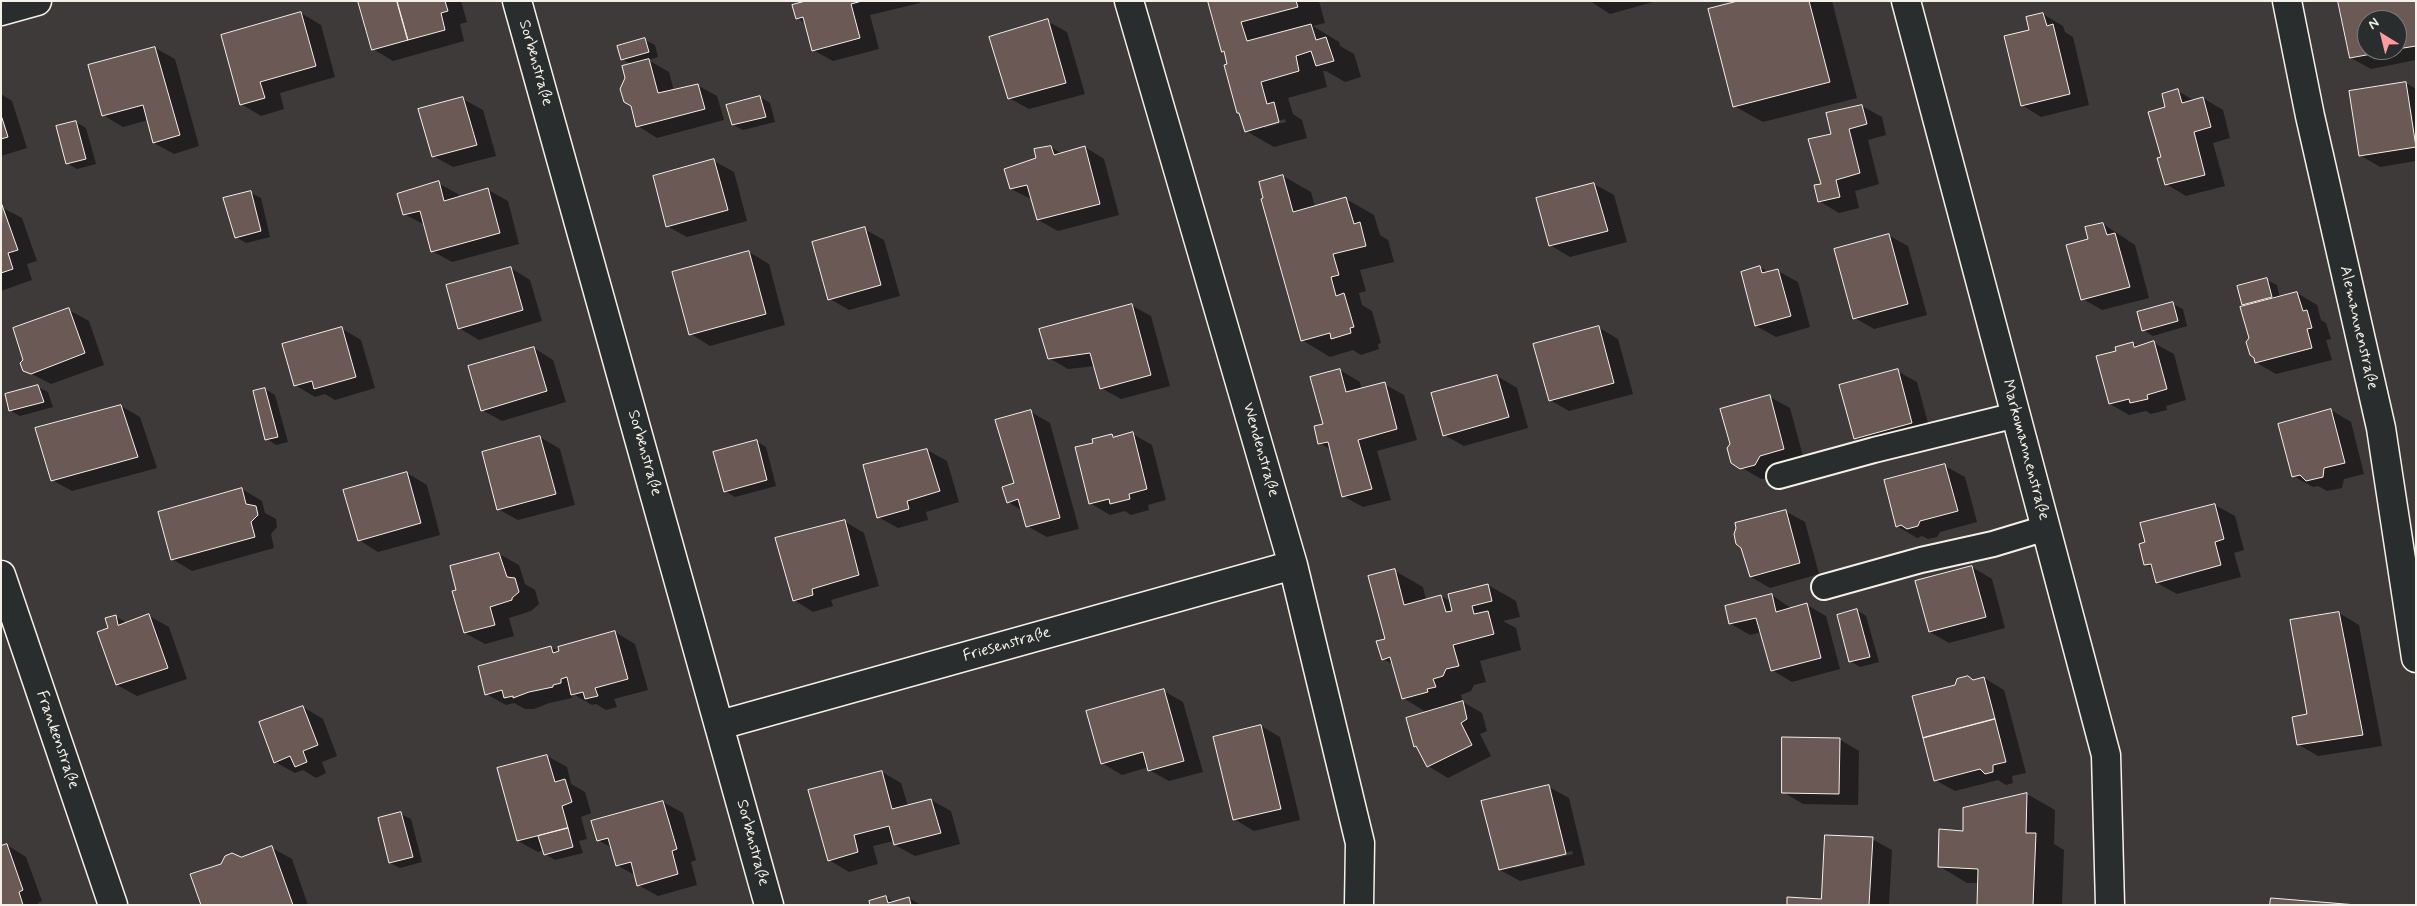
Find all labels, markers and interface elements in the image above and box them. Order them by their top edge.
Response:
north arrow [2357,10,2407,60]
text: N [2365,14,2383,34]
street label: Sorbenstraße [514,18,556,108]
street label: Alemannenstraße [2334,264,2382,392]
street label: Markomannenstraße [1997,378,2053,522]
street label: Wendenstraße [1237,401,1283,499]
street label: Sorbenstraße [623,408,665,498]
street label: Friesenstraße [961,623,1053,667]
street label: Frankenstraße [31,688,83,792]
street label: Sorbenstraße [731,798,773,888]

